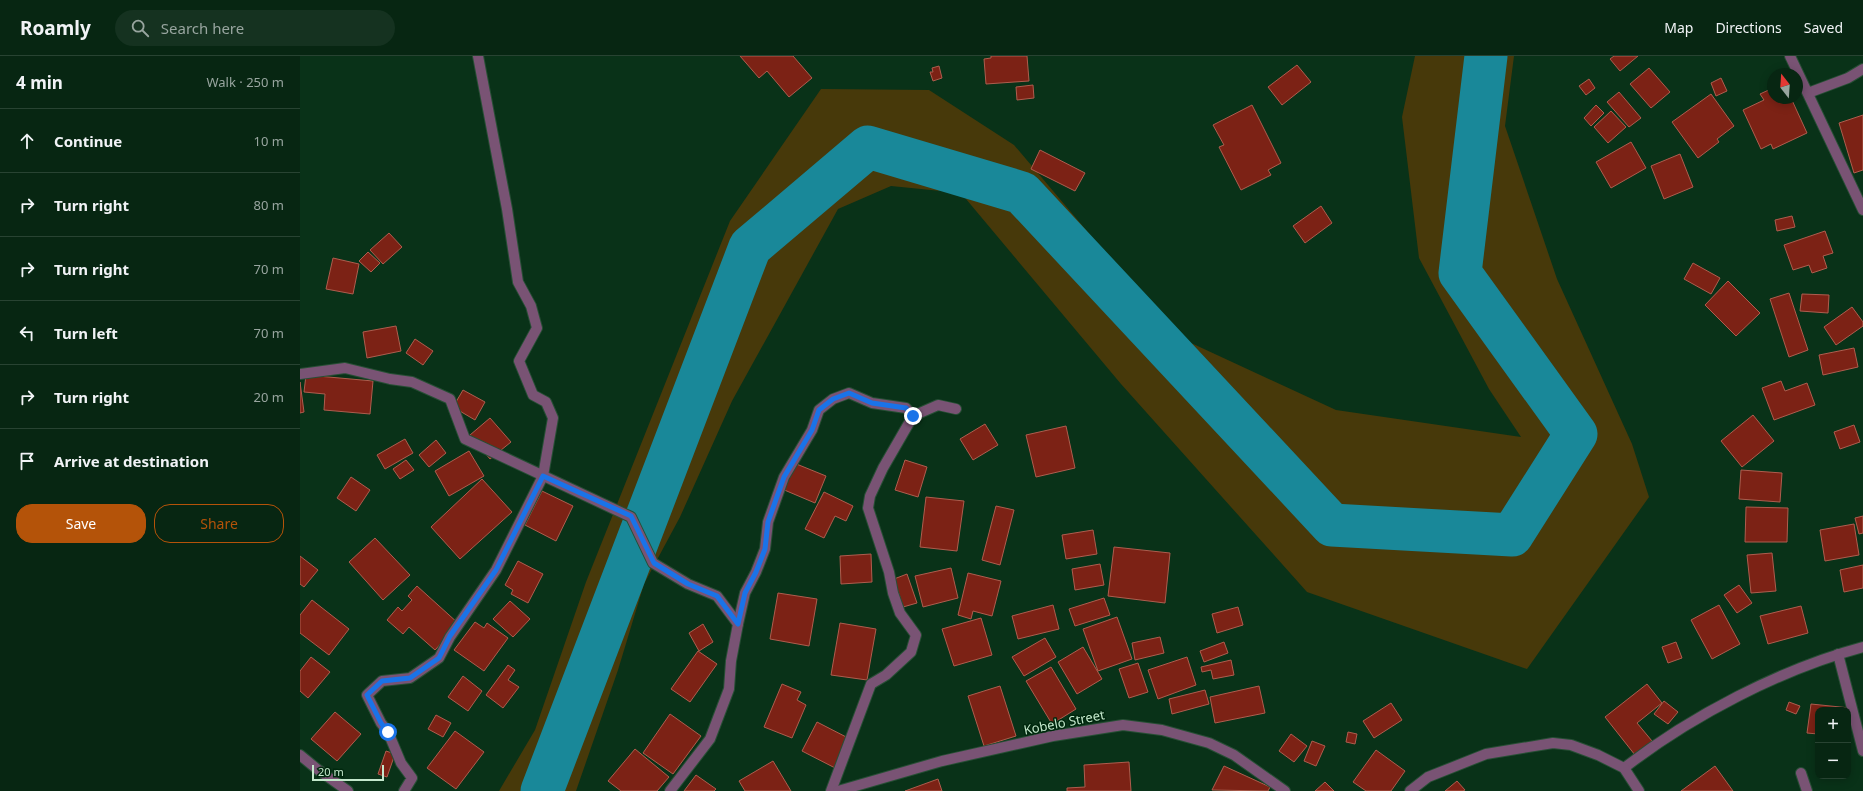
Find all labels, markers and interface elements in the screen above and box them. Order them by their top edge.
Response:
search box [115,10,395,46]
text: Roamly [20,15,91,41]
icon: search [129,17,151,39]
text: Search here [161,18,244,38]
text: Map [1664,18,1693,37]
text: Directions [1715,18,1782,37]
text: Saved [1804,18,1843,37]
north arrow [1767,68,1803,104]
text: 4 min [16,71,63,94]
text: Walk · 250 m [206,73,284,91]
icon: ahead [16,130,38,152]
text: Continue [54,131,122,151]
text: 10 m [254,132,284,150]
icon: right [16,194,38,216]
text: Turn right [54,195,129,215]
text: 80 m [254,196,284,214]
icon: right [16,258,38,280]
text: Turn right [54,259,129,279]
text: 70 m [254,260,284,278]
icon: left [16,322,38,344]
text: Turn left [54,323,118,343]
text: 70 m [254,324,284,342]
icon: right [16,386,38,408]
text: Turn right [54,387,129,407]
text: 20 m [254,388,284,406]
route end [904,407,922,425]
icon: arrive [16,450,38,472]
text: Arrive at destination [54,451,209,471]
button: Save [16,504,146,543]
button: Share [154,504,284,543]
street label: Kobelo Street [1022,705,1106,739]
map controls [1815,707,1851,779]
button: + [1815,707,1851,743]
route start [379,723,397,741]
button: − [1815,743,1851,779]
scale bar [312,763,384,782]
text: 20 m [318,764,344,779]

